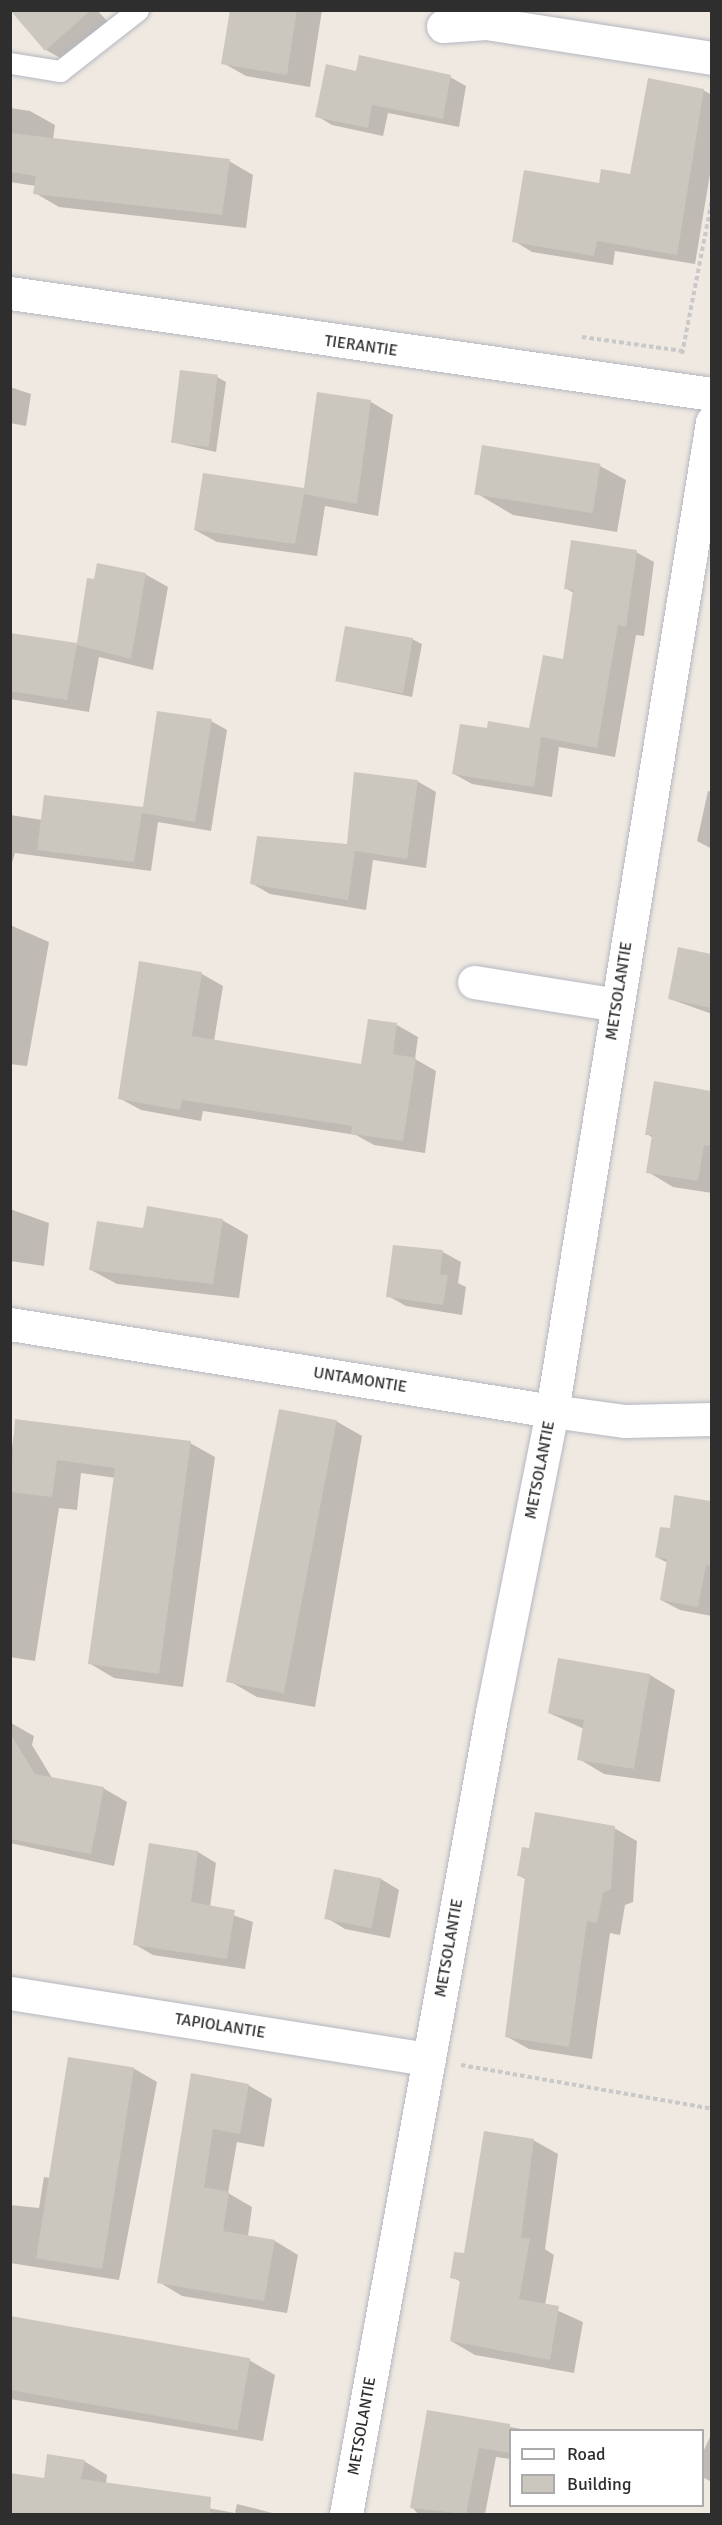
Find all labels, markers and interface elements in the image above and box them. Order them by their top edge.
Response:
street label: TIERANTIE [323,331,399,361]
street label: METSOLANTIE [602,940,636,1042]
street label: UNTAMONTIE [312,1363,408,1397]
street label: METSOLANTIE [521,1419,559,1521]
street label: METSOLANTIE [431,1897,467,1999]
street label: TAPIOLANTIE [173,2009,267,2043]
street label: METSOLANTIE [344,2375,380,2477]
legend [509,2429,704,2507]
text: Road [567,2443,606,2465]
text: Building [567,2473,631,2495]

